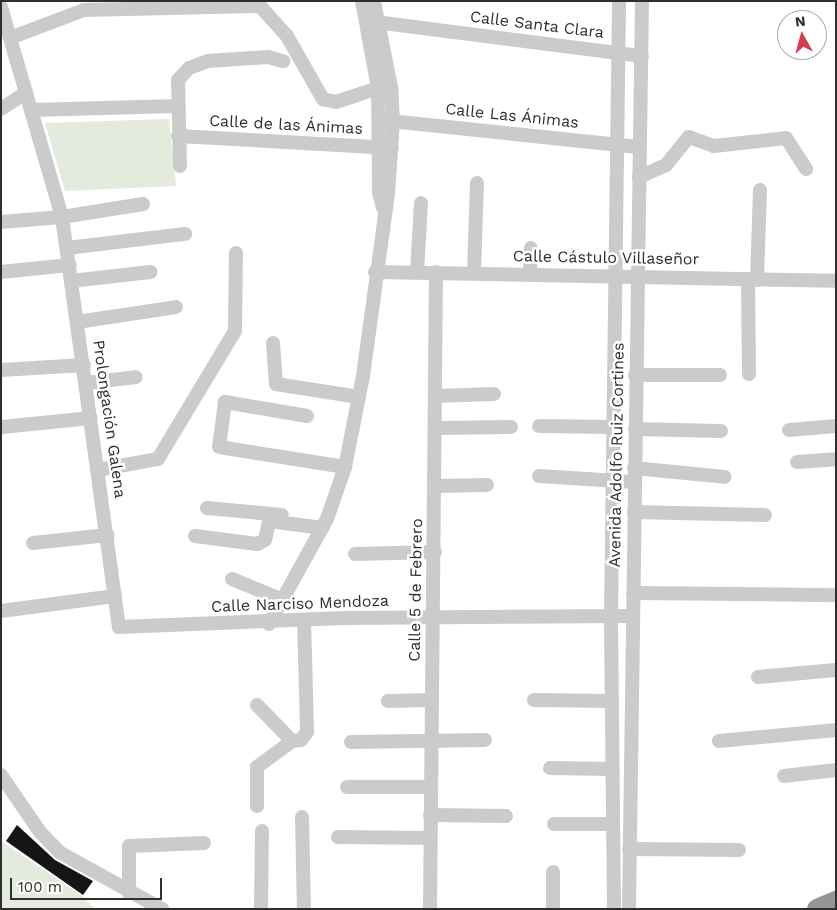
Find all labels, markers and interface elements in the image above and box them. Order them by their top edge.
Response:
street label: Calle Santa Clara [469,7,605,43]
north arrow [777,10,827,60]
text: N [794,13,806,30]
street label: Calle Las Ánimas [444,99,580,133]
street label: Calle de las Ánimas [208,111,364,139]
street label: Calle Cástulo Villaseñor [513,247,699,269]
street label: Prolongación Galena [88,339,130,499]
street label: Avenida Adolfo Ruiz Cortines [605,342,629,568]
street label: Calle 5 de Febrero [405,518,427,662]
street label: Calle Narciso Mendoza [211,591,389,617]
scale bar [12,868,165,900]
text: 100 m [18,878,62,896]

